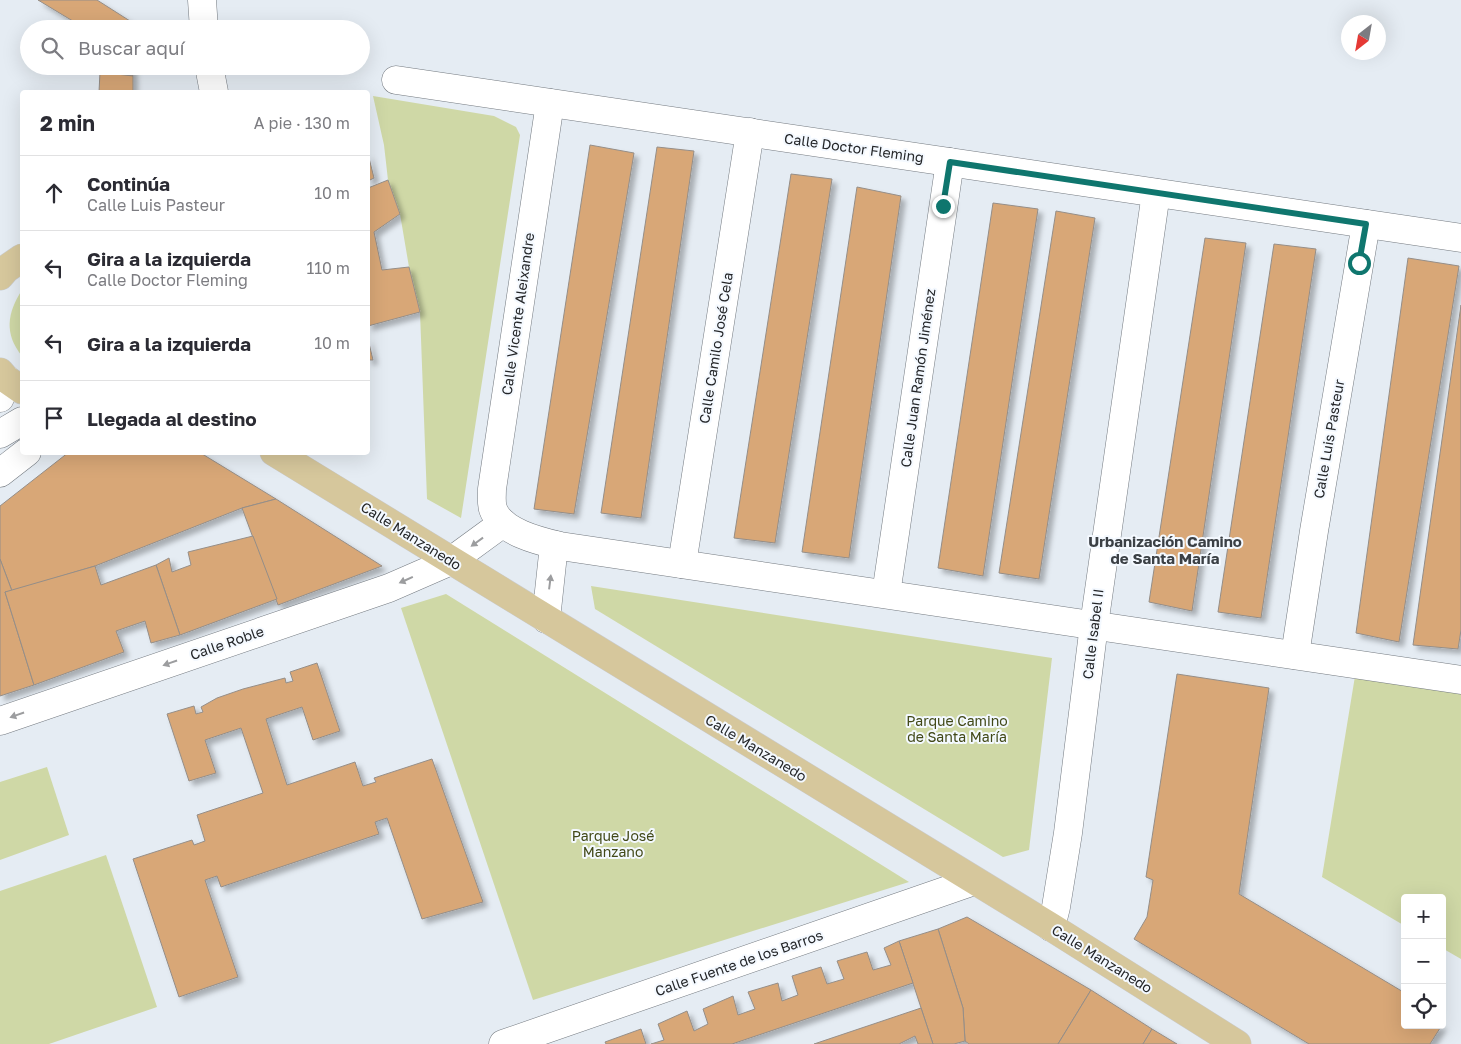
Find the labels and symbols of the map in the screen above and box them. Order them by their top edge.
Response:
north arrow [1341,15,1386,60]
street label: Calle Doctor Fleming [783,129,925,166]
route end [932,195,955,218]
street label: Calle Vicente Aleixandre [498,232,537,396]
route start [1348,252,1371,275]
street label: Calle Camilo José Cela [695,271,736,425]
street label: Calle Juan Ramón Jiménez [897,288,938,468]
street label: Calle Luis Pasteur [1310,377,1347,500]
street label: Calle Manzanedo [358,498,465,573]
district label: Urbanización Camino de Santa María [1088,532,1242,567]
one-way arrow [470,537,484,547]
one-way arrow [546,573,554,589]
one-way arrow [399,577,413,585]
street label: Calle Isabel II [1079,588,1106,680]
street label: Calle Roble [188,622,266,663]
one-way arrow [163,659,178,667]
street label: Calle Manzanedo [702,711,810,785]
one-way arrow [9,712,24,719]
park label: Parque Camino de Santa María [906,712,1008,745]
park label: Parque José Manzano [572,827,654,860]
street label: Calle Manzanedo [1049,921,1156,996]
street label: Calle Fuente de los Barros [653,926,825,999]

